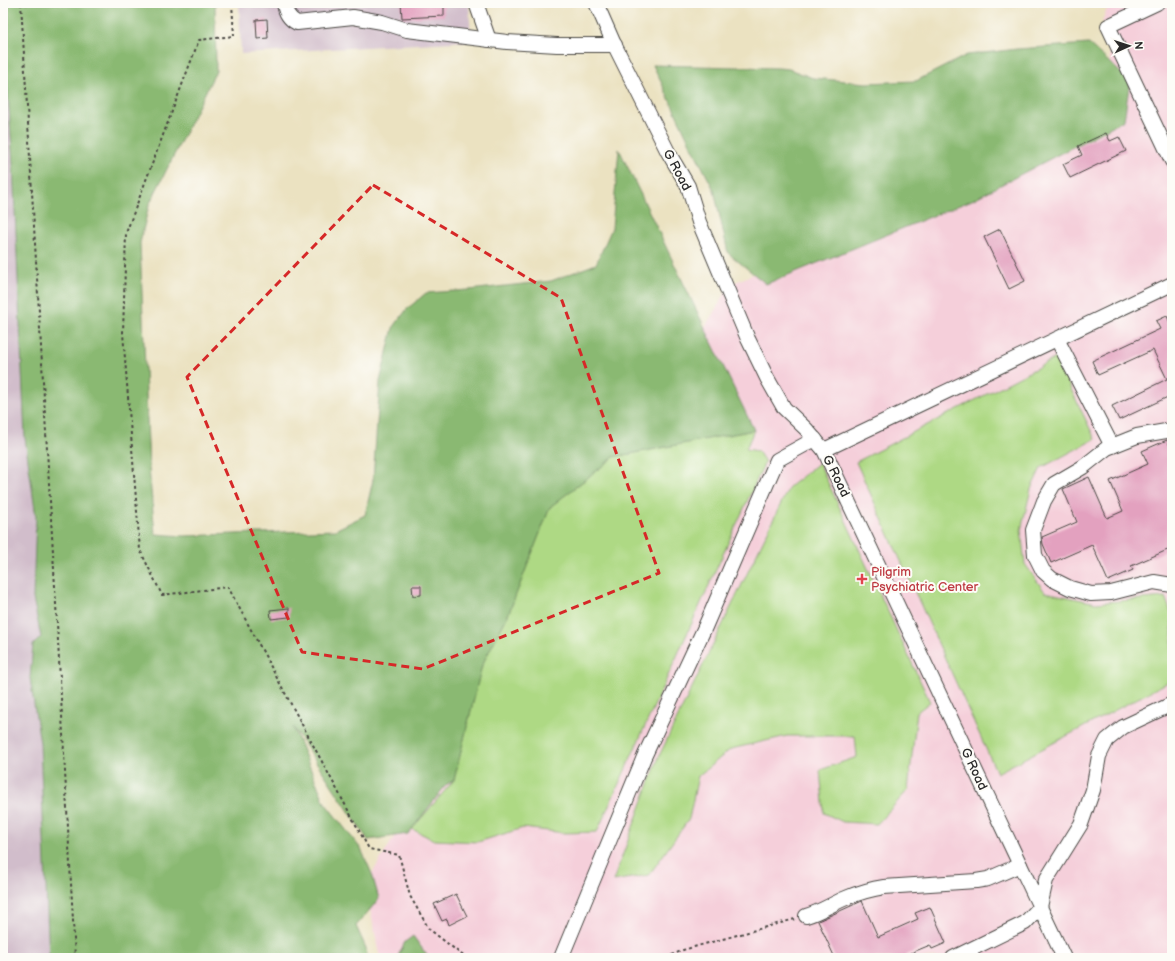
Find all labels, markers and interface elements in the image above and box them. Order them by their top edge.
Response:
north arrow [1109,26,1149,66]
text: N [1132,41,1145,50]
street label: G Road [659,147,695,193]
street label: G Road [819,452,853,500]
place label: Pilgrim Psychiatric Center [871,564,978,595]
marker: Pilgrim Psychiatric Center [856,573,868,585]
street label: G Road [957,745,991,793]

